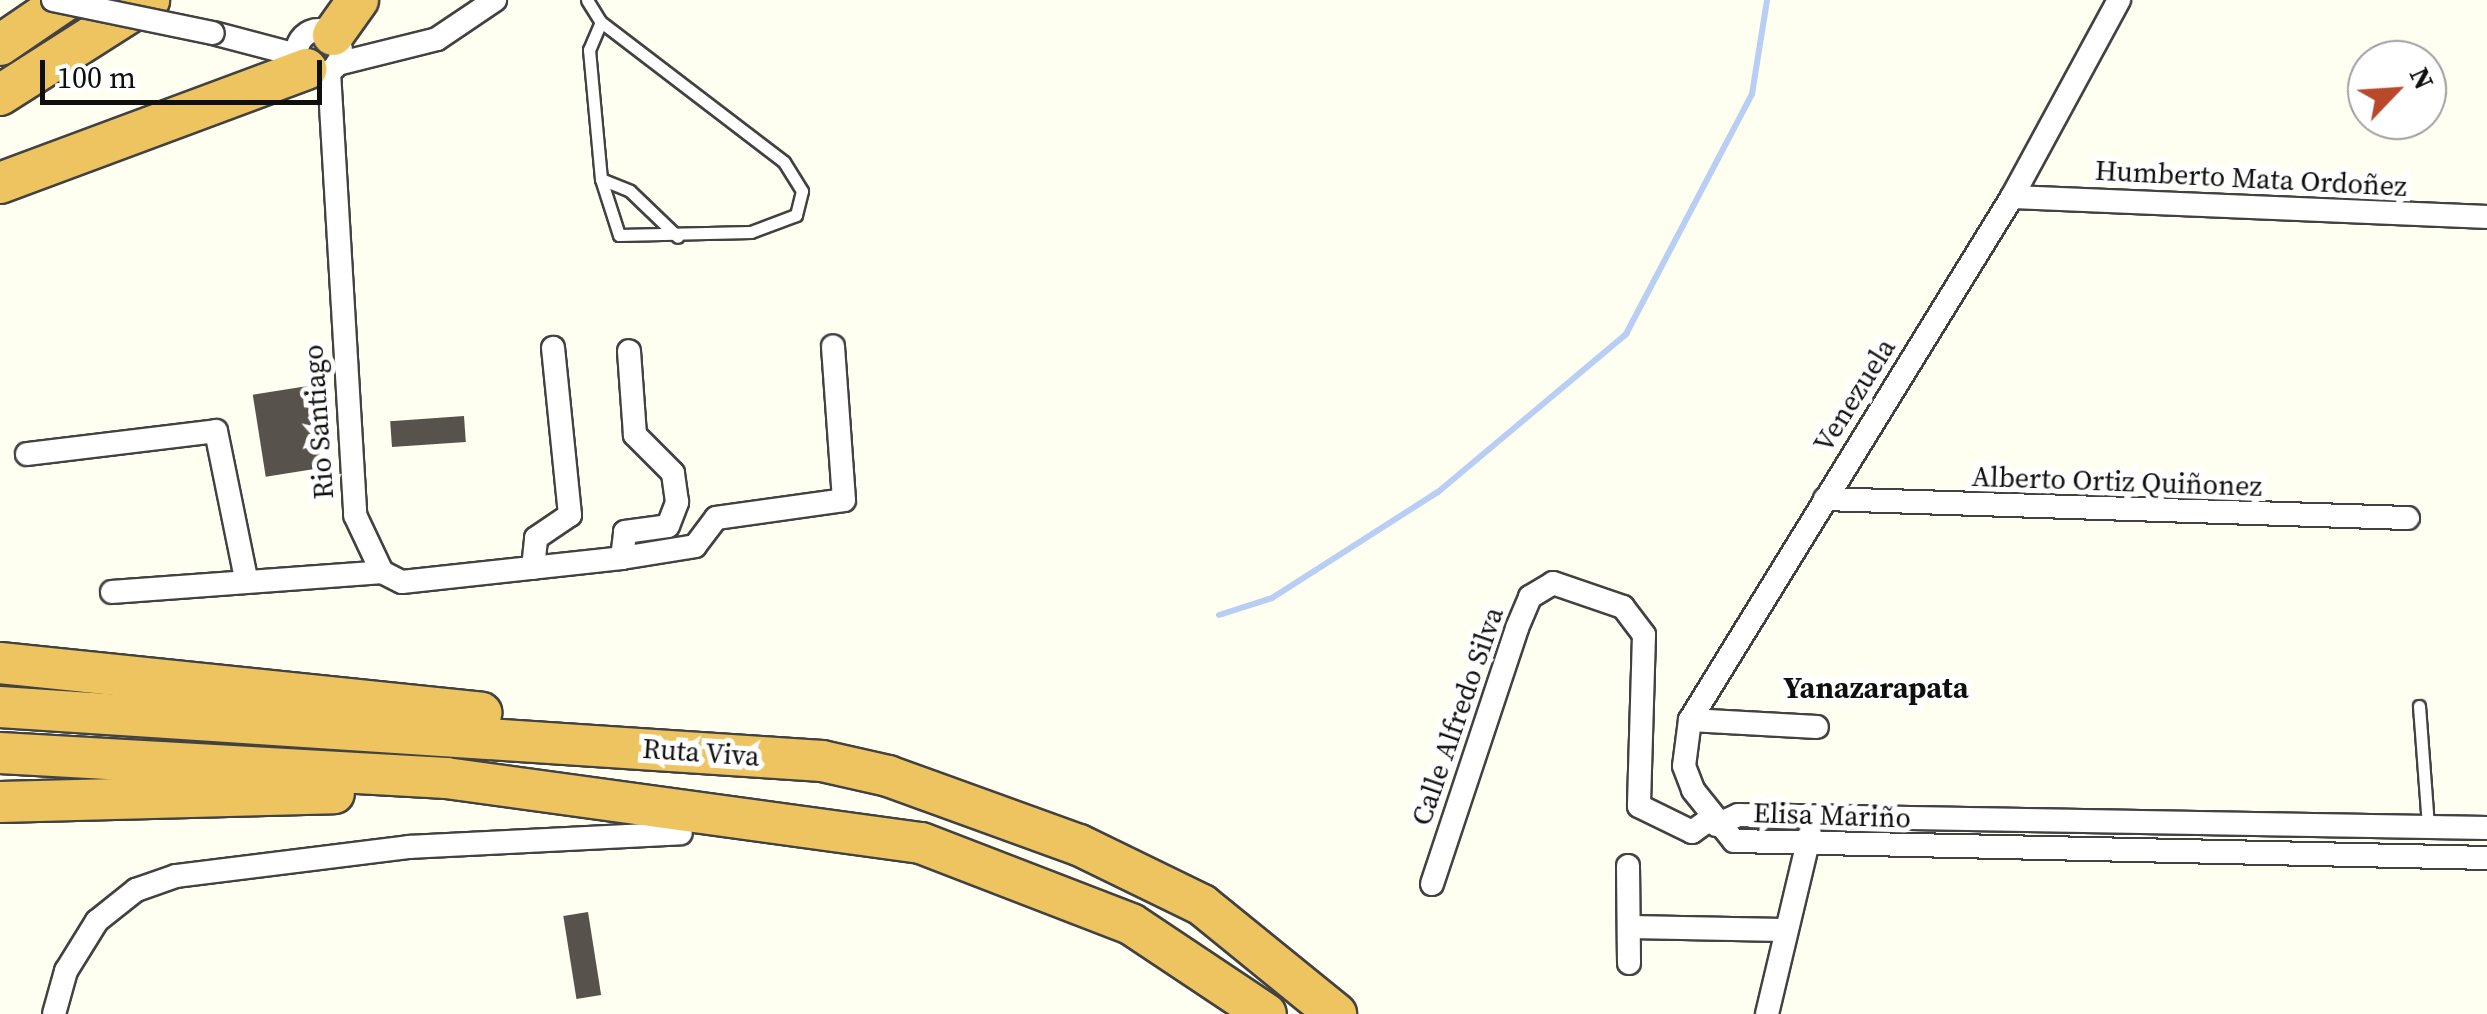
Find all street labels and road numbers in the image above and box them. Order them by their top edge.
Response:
street label: Humberto Mata Ordoñez [2094,153,2408,203]
street label: Venezuela [1806,332,1902,458]
street label: Rio Santiago [296,344,340,500]
street label: Alberto Ortiz Quiñonez [1971,459,2263,503]
street label: Calle Alfredo Silva [1404,602,1510,830]
street label: Ruta Viva [641,731,761,773]
street label: Elisa Mariño [1753,795,1911,835]

